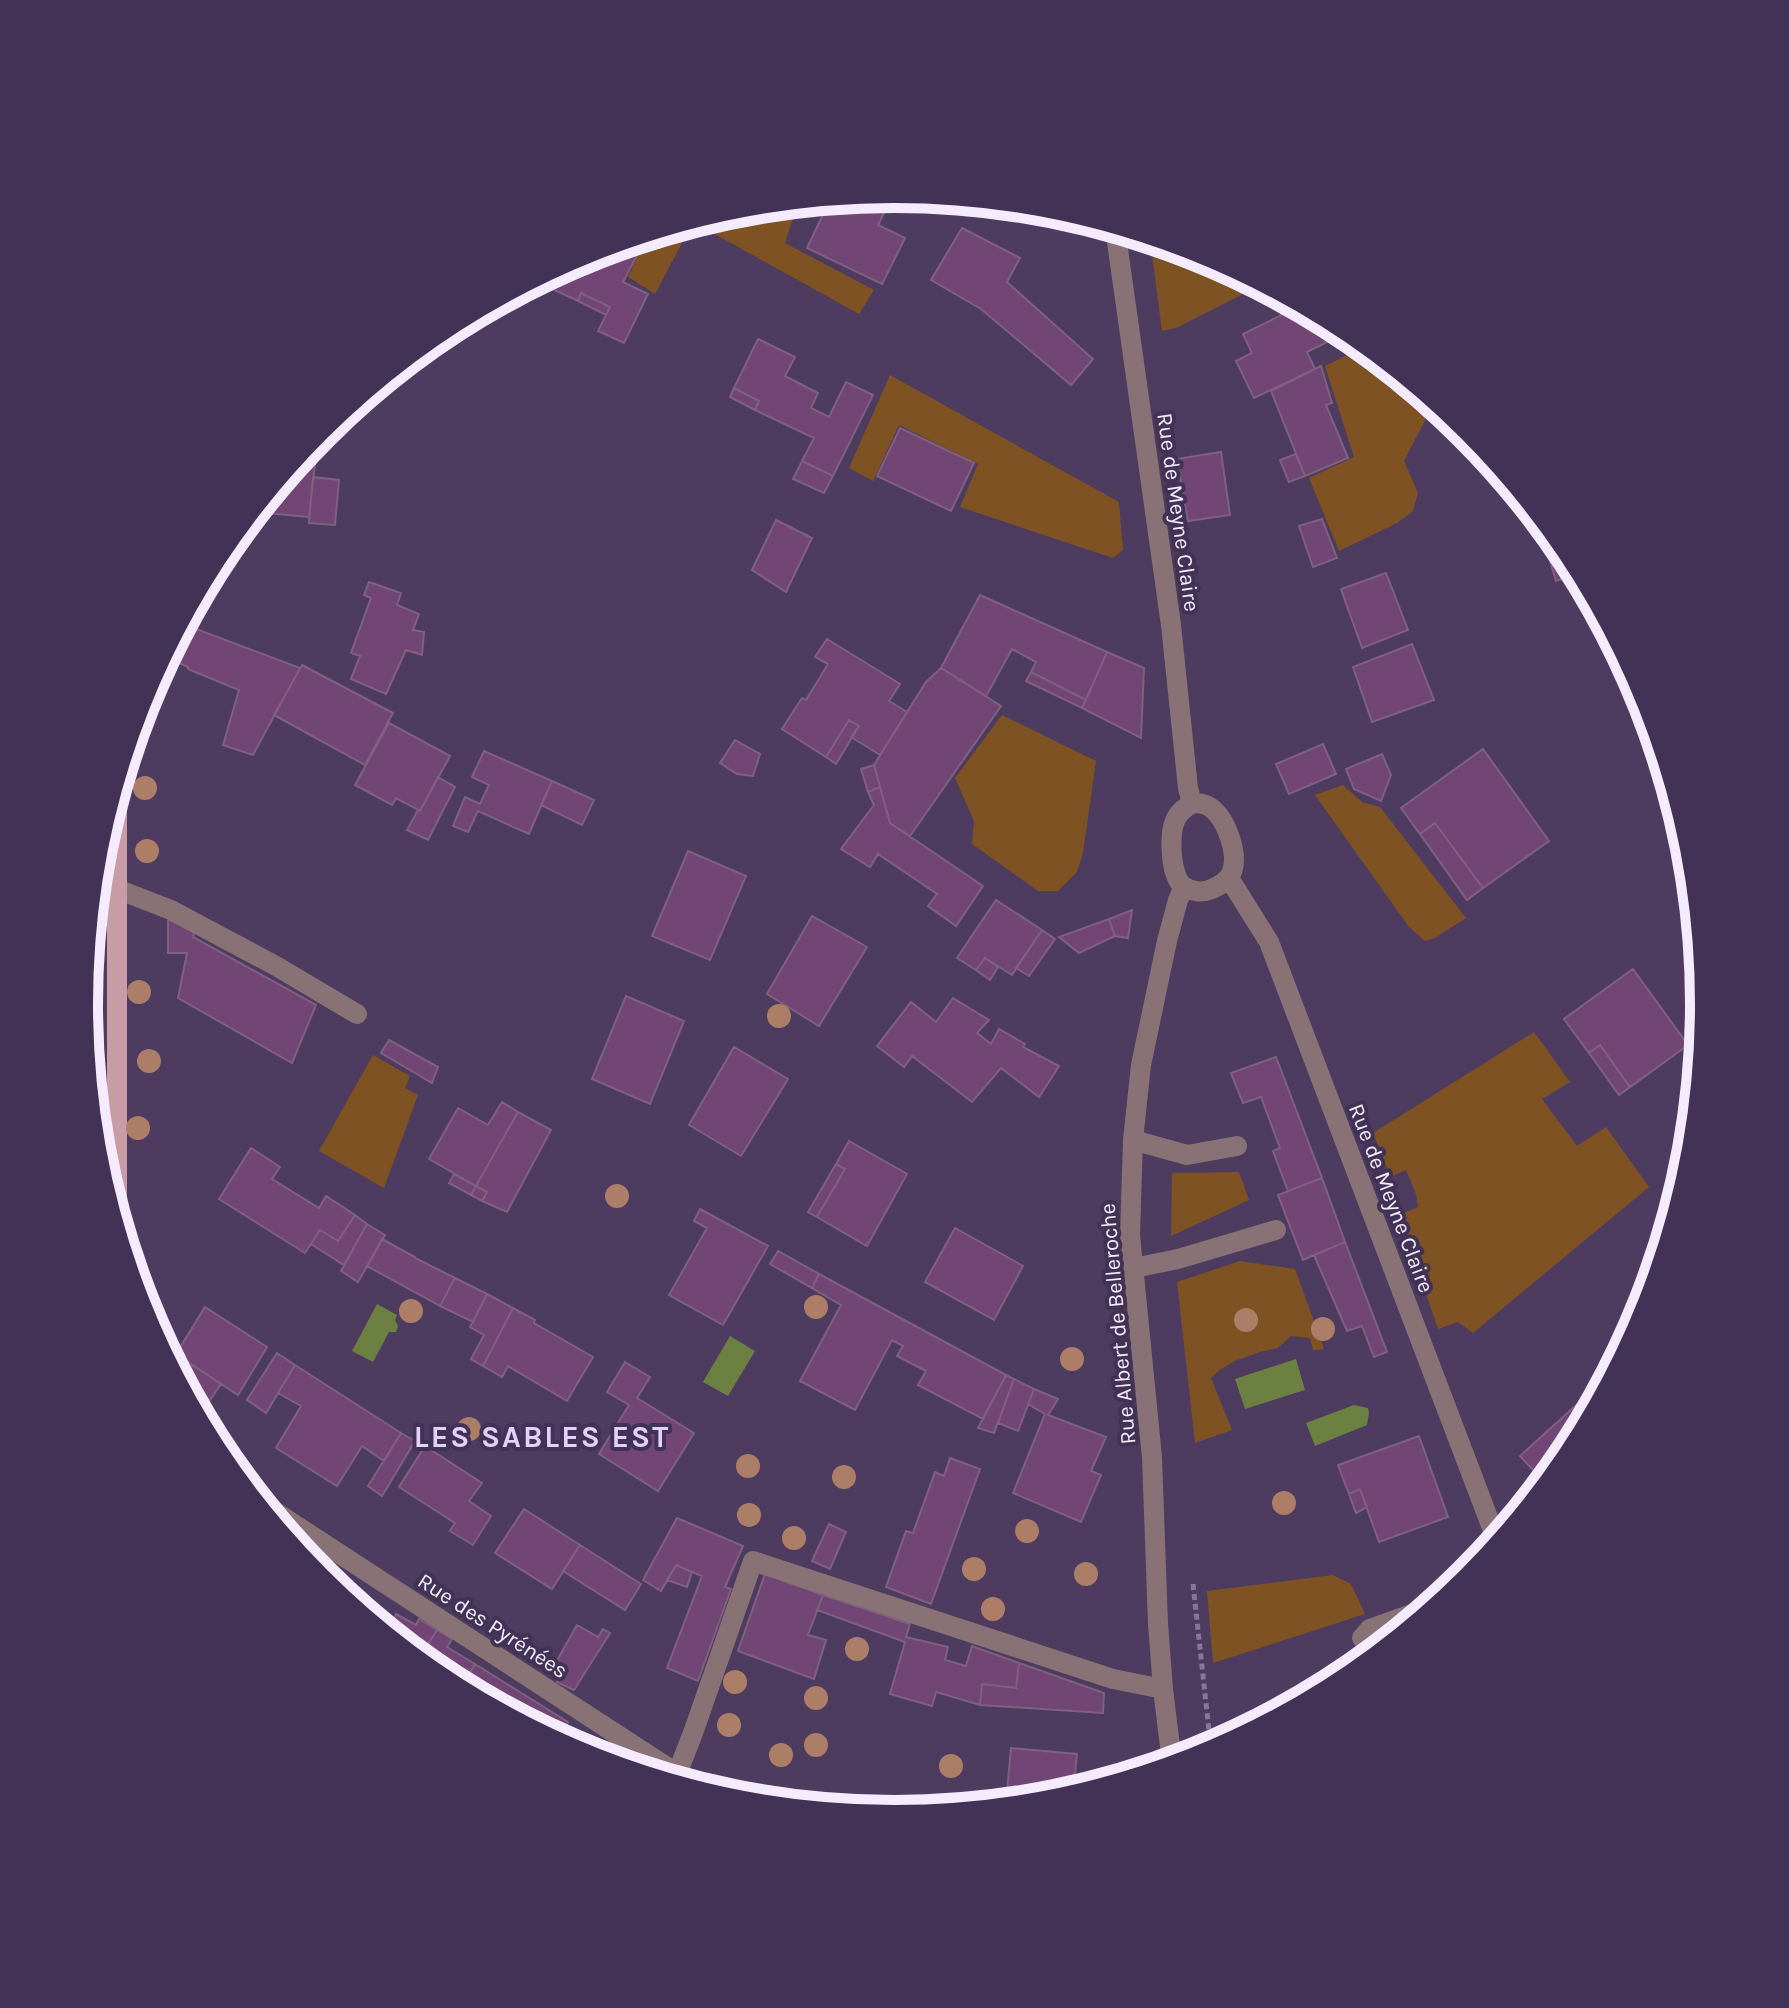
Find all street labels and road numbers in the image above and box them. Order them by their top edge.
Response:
street label: Rue de Meyne Claire [1151,411,1205,613]
street label: Rue de Meyne Claire [1343,1100,1439,1297]
street label: Rue Albert de Belleroche [1095,1202,1141,1446]
street label: Rue des Pyrénées [413,1568,572,1684]

